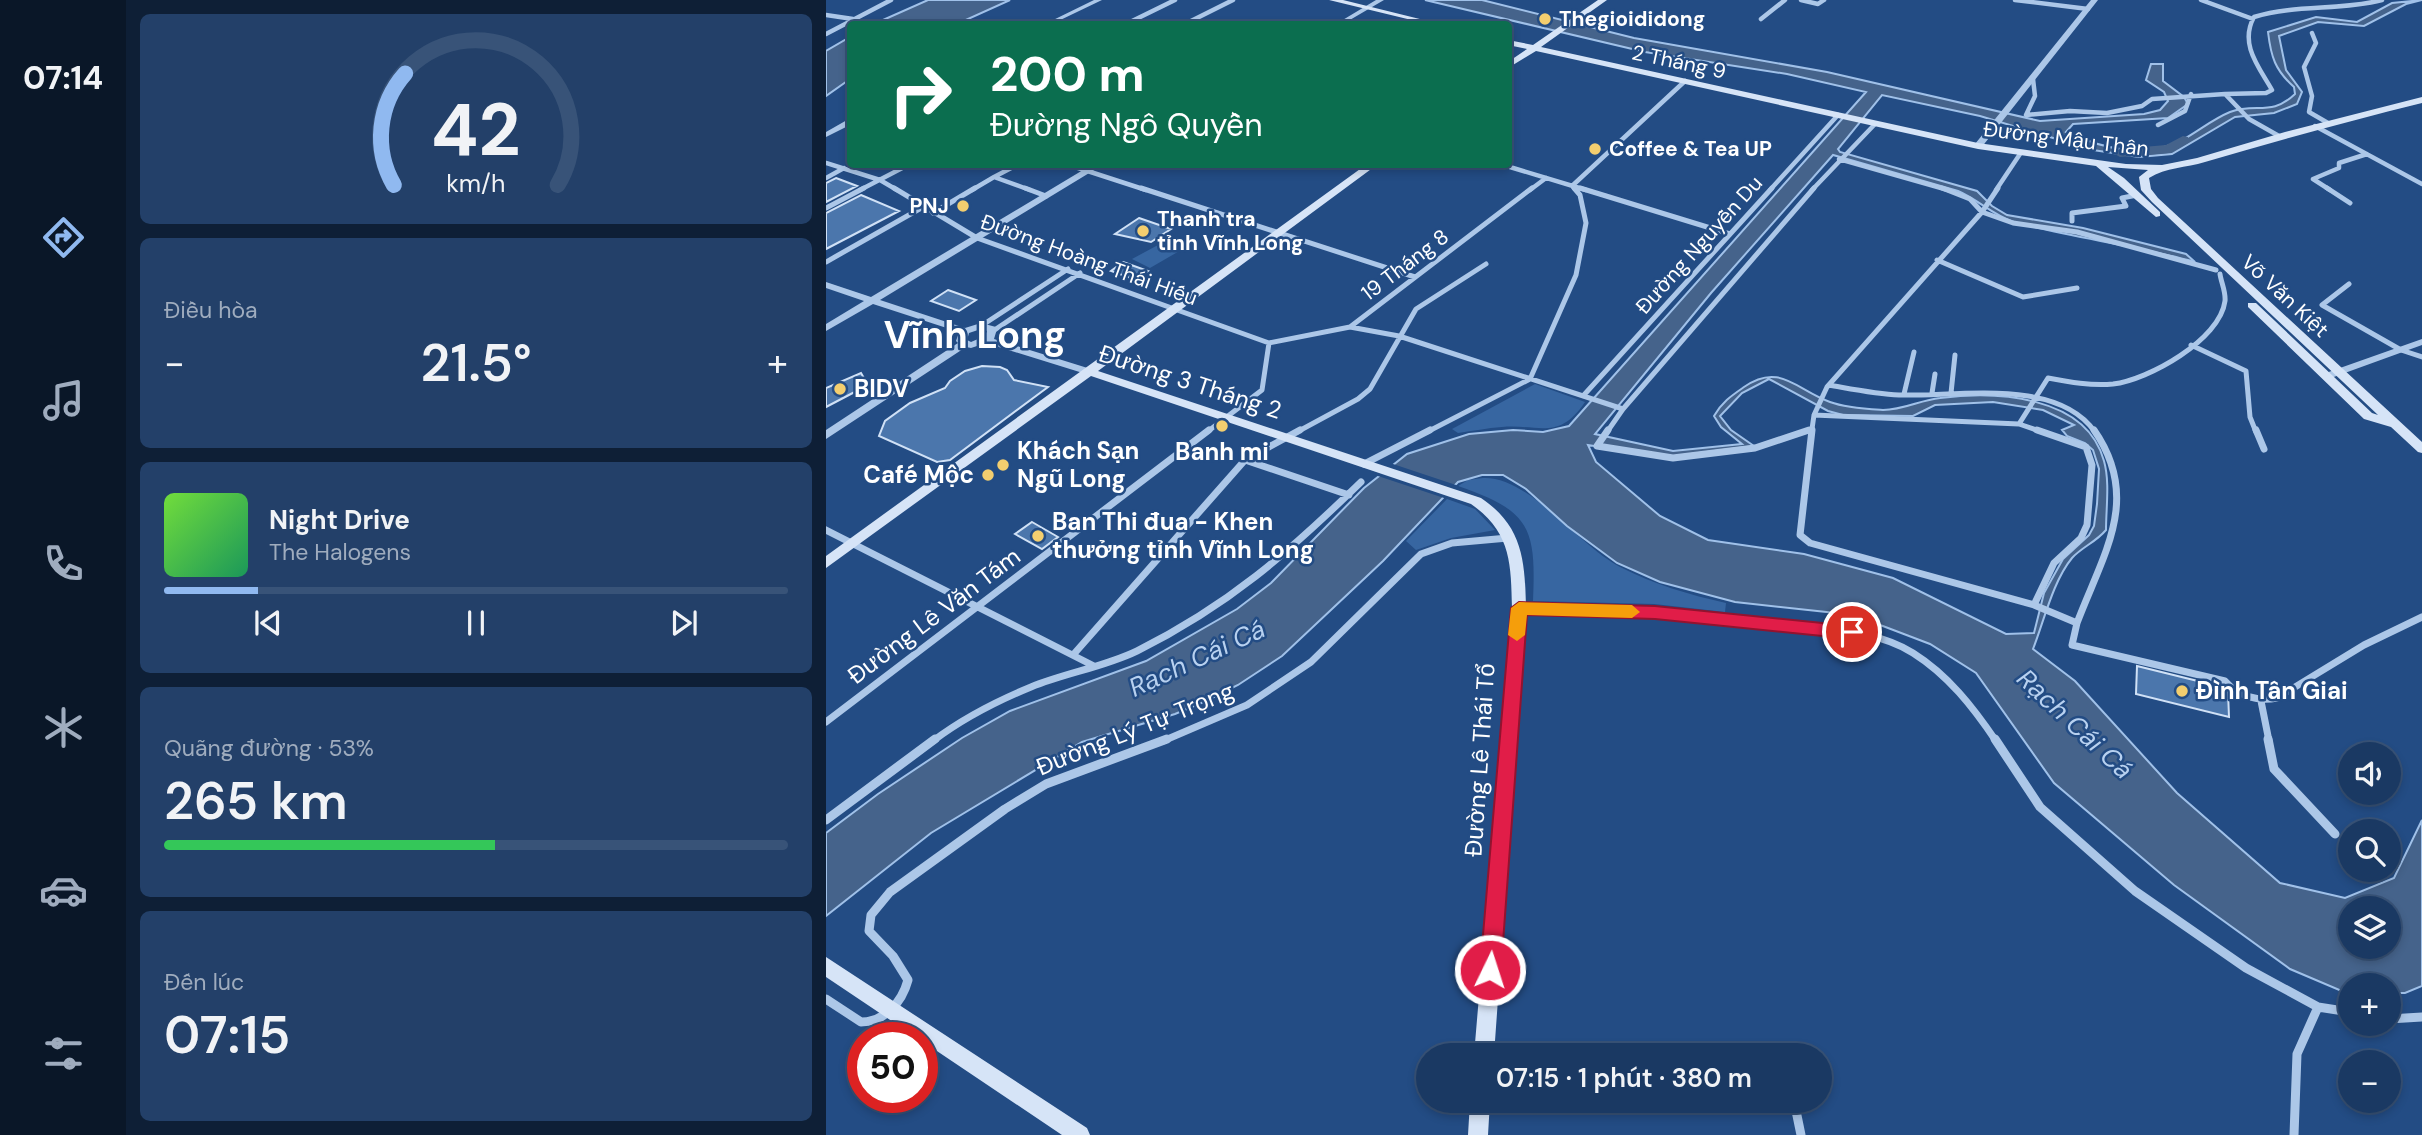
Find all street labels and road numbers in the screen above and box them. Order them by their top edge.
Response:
street label: 2 Tháng 9 [1629,38,1729,86]
street label: Đường Mậu Thân [1982,115,2150,163]
street label: Đường Nguyễn Du [1629,170,1769,320]
street label: Đường Hoàng Thái Hiếu [977,208,1201,312]
street label: 19 Tháng 8 [1356,223,1454,307]
street label: Võ Văn Kiệt [2235,248,2335,344]
street label: Đường 3 Tháng 2 [1095,337,1286,426]
street label: Đường Lê Văn Tám [841,540,1026,691]
street label: Đường Lê Thái Tổ [1457,662,1502,858]
street label: Đường Lý Tự Trọng [1031,675,1238,782]

